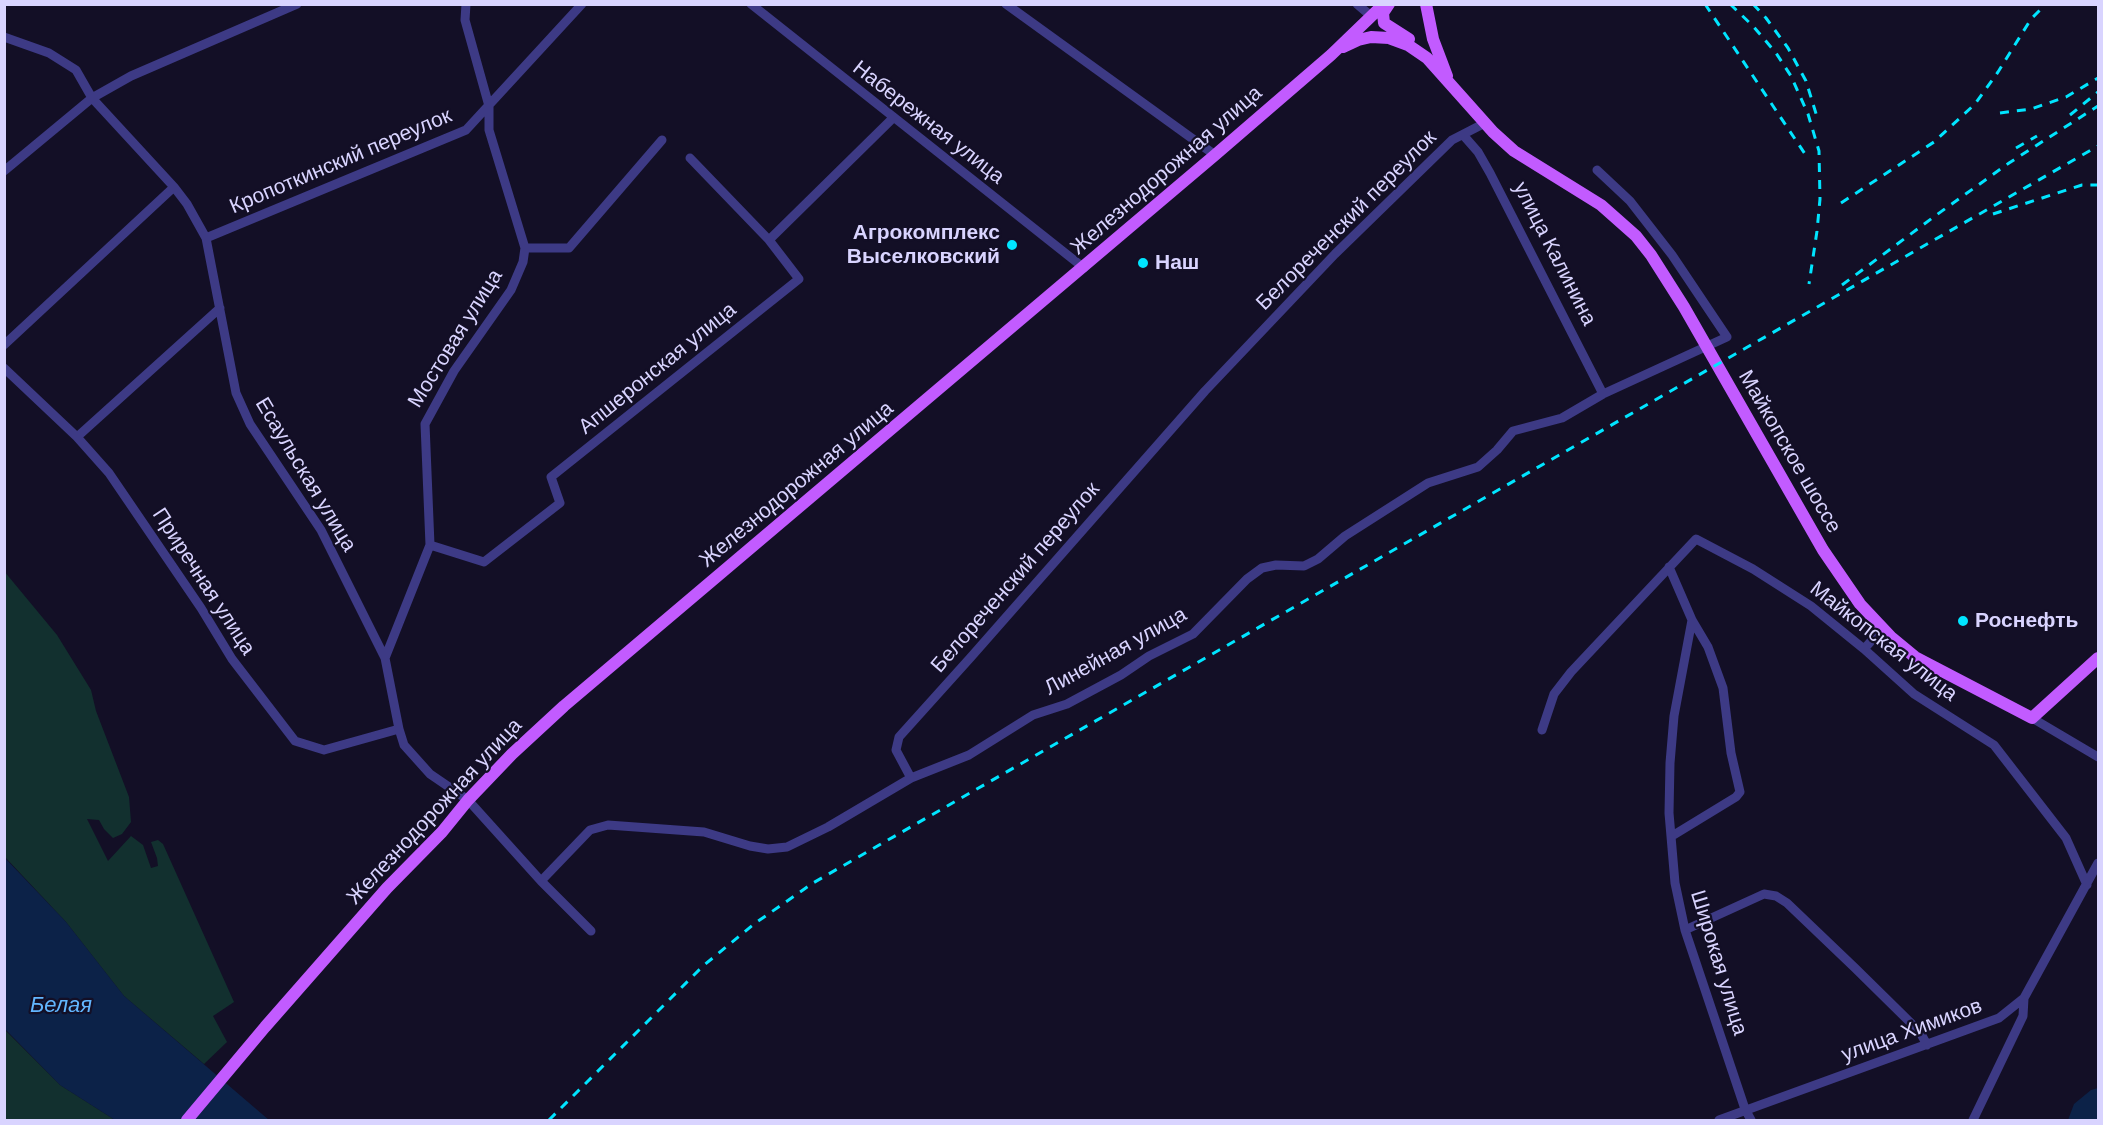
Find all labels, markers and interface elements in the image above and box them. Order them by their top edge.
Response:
street label: Набережная улица [847,56,1009,190]
street label: Железнодорожная улица [1066,81,1268,261]
street label: Кропоткинский переулок [226,104,456,220]
street label: Белореченский переулок [1252,126,1442,316]
street label: улица Калинина [1507,178,1601,330]
place label: Агрокомплекс Выселковский [847,220,1000,270]
marker: Агрокомплекс Выселковский [1005,238,1019,252]
place label: Наш [1155,250,1199,276]
marker: Наш [1136,256,1150,270]
street label: Мостовая улица [403,265,509,413]
street label: Апшеронская улица [574,298,742,440]
street label: Майкопское шоссе [1732,366,1846,538]
street label: Есаульская улица [249,393,361,557]
street label: Железнодорожная улица [695,397,899,573]
street label: Белореченский переулок [926,478,1106,678]
street label: Приречная улица [146,504,260,660]
street label: Майкопская улица [1804,577,1962,707]
street label: Линейная улица [1041,603,1191,701]
place label: Роснефть [1975,608,2078,634]
marker: Роснефть [1956,614,1970,628]
street label: Железнодорожная улица [342,714,528,910]
street label: Широкая улица [1684,887,1752,1039]
water label: Белая [30,993,92,1019]
street label: улица Химиков [1838,994,1986,1068]

